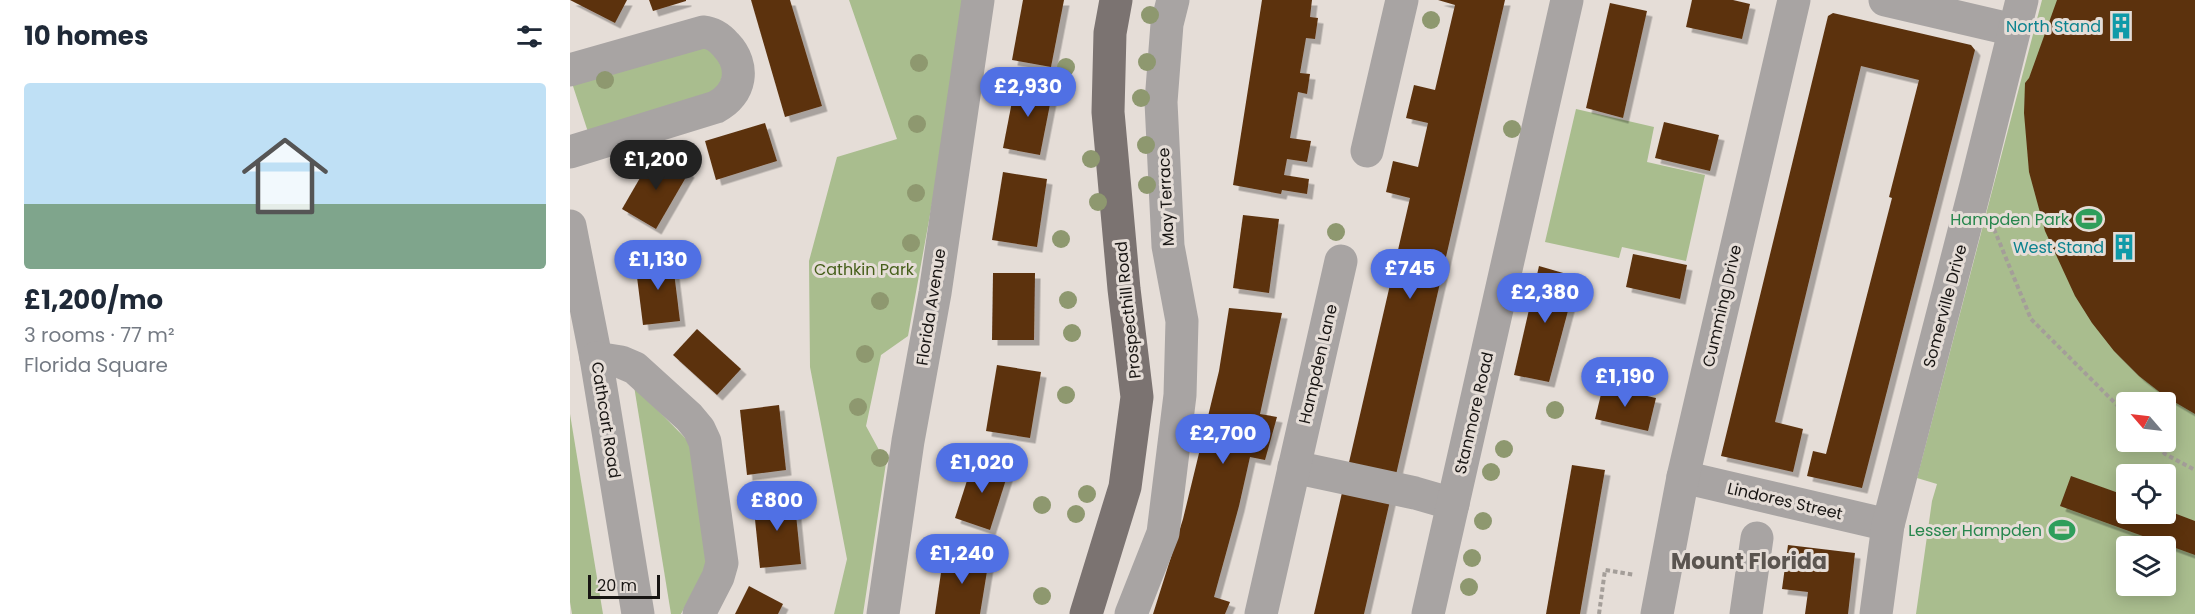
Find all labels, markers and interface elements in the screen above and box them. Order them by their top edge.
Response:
building icon: North Stand [2106,11,2136,41]
place label: North Stand [2006,15,2101,38]
text: 10 homes [24,18,148,54]
icon: filters [513,20,546,53]
pin: £2,930 [979,67,1077,118]
text: £2,930 [994,72,1062,100]
icon: home [231,122,339,230]
pin: £1,200 [607,140,705,191]
text: £1,200 [624,145,688,173]
street label: May Terrace [1152,147,1180,247]
sports icon: Hampden Park [2074,204,2104,234]
place label: Hampden Park [1950,208,2070,231]
building icon: West Stand [2109,232,2139,262]
place label: West Stand [2013,236,2104,259]
pin: £1,130 [609,240,707,291]
street label: Prospecthill Road [1109,240,1147,380]
street label: Cumming Drive [1697,242,1747,369]
street label: Somerville Drive [1917,242,1973,370]
text: £1,130 [628,245,688,273]
street label: Florida Avenue [910,247,952,367]
pin: £745 [1374,249,1446,300]
text: £745 [1385,254,1435,282]
park label: Cathkin Park [814,258,915,281]
pin: £2,380 [1496,273,1594,324]
text: £2,380 [1511,278,1579,306]
text: £1,200/mo [24,282,163,318]
street label: Hampden Lane [1293,302,1343,426]
text: 3 rooms · 77 m² [24,321,175,349]
street label: Stanmore Road [1449,350,1499,476]
text: Florida Square [24,351,168,379]
pin: £1,190 [1576,357,1674,408]
street label: Cathcart Road [585,360,627,480]
text: £1,190 [1595,362,1655,390]
north arrow [2116,392,2176,452]
map controls [2116,392,2176,596]
pin: £2,700 [1174,414,1272,465]
text: £2,700 [1189,419,1257,447]
pin: £1,020 [933,443,1031,494]
text: £1,020 [950,448,1014,476]
button: locate [2116,464,2176,524]
street label: Lindores Street [1725,477,1845,525]
pin: £800 [741,481,813,532]
text: £800 [751,486,803,514]
sports icon: Lesser Hampden [2047,515,2077,545]
place label: Lesser Hampden [1908,519,2042,542]
pin: £1,240 [913,534,1011,585]
button: layers [2116,536,2176,596]
text: £1,240 [930,539,994,567]
district label: Mount Florida [1671,546,1827,577]
scale bar [588,572,660,600]
text: 20 m [597,574,637,597]

